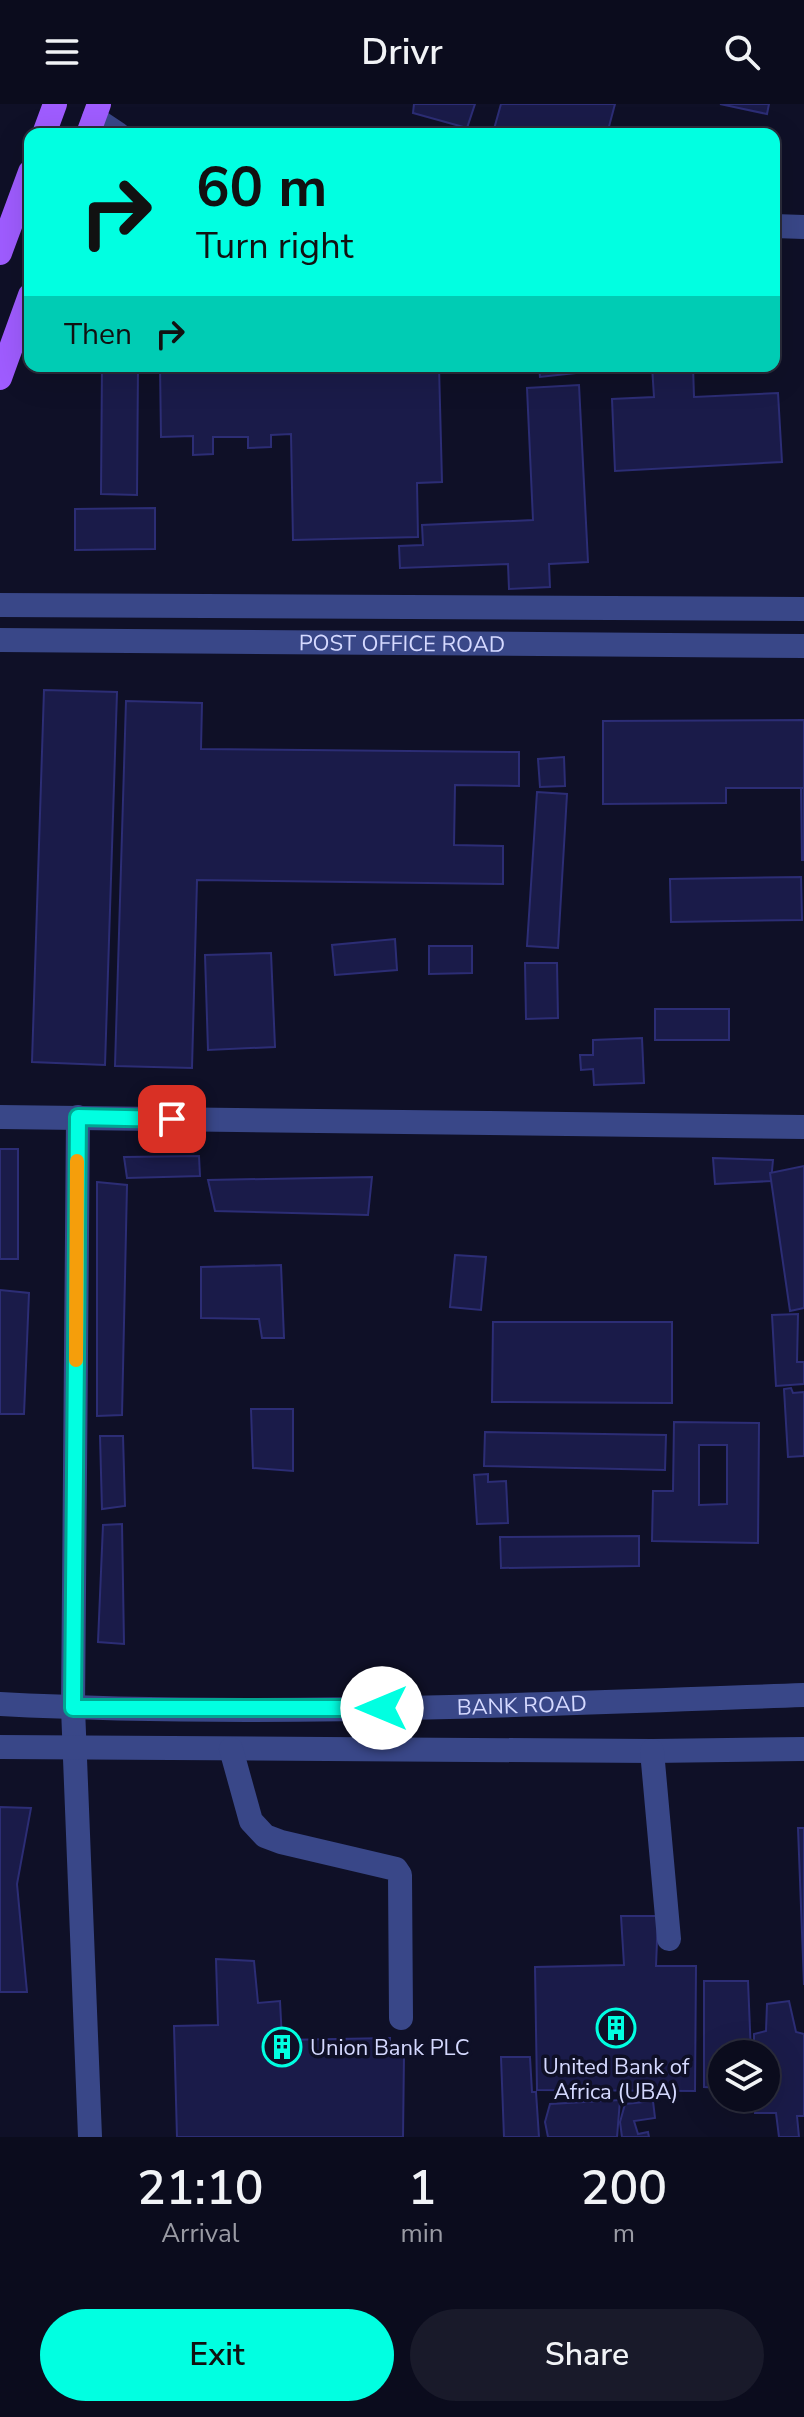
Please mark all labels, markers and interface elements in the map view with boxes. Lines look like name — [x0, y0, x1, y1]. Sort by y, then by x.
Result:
text: Drivr — [361, 28, 443, 77]
icon: menu — [40, 30, 84, 74]
icon: search — [720, 30, 764, 74]
text: 60 m — [196, 149, 327, 226]
icon: right — [64, 160, 168, 264]
text: Turn right — [196, 222, 353, 271]
icon: right — [148, 312, 192, 356]
text: Then — [64, 314, 132, 355]
street label: POST OFFICE ROAD — [299, 628, 505, 660]
pin — [138, 1085, 206, 1153]
icon: arrive — [150, 1097, 194, 1141]
position arrow — [340, 1666, 424, 1750]
street label: BANK ROAD — [456, 1689, 587, 1723]
building icon: United Bank of Africa (UBA) — [595, 2007, 637, 2049]
building icon: Union Bank PLC — [261, 2026, 303, 2068]
place label: Union Bank PLC — [310, 2033, 470, 2063]
map controls — [708, 2040, 780, 2112]
button: layers — [708, 2040, 780, 2112]
place label: United Bank of Africa (UBA) — [543, 2052, 690, 2107]
text: 21:10 — [137, 2155, 264, 2221]
text: 1 — [408, 2155, 436, 2221]
text: 200 — [581, 2155, 667, 2221]
text: Arrival — [161, 2216, 239, 2251]
text: min — [401, 2216, 444, 2251]
text: m — [613, 2216, 635, 2251]
button: Exit — [40, 2309, 394, 2401]
button: Share — [410, 2309, 764, 2401]

